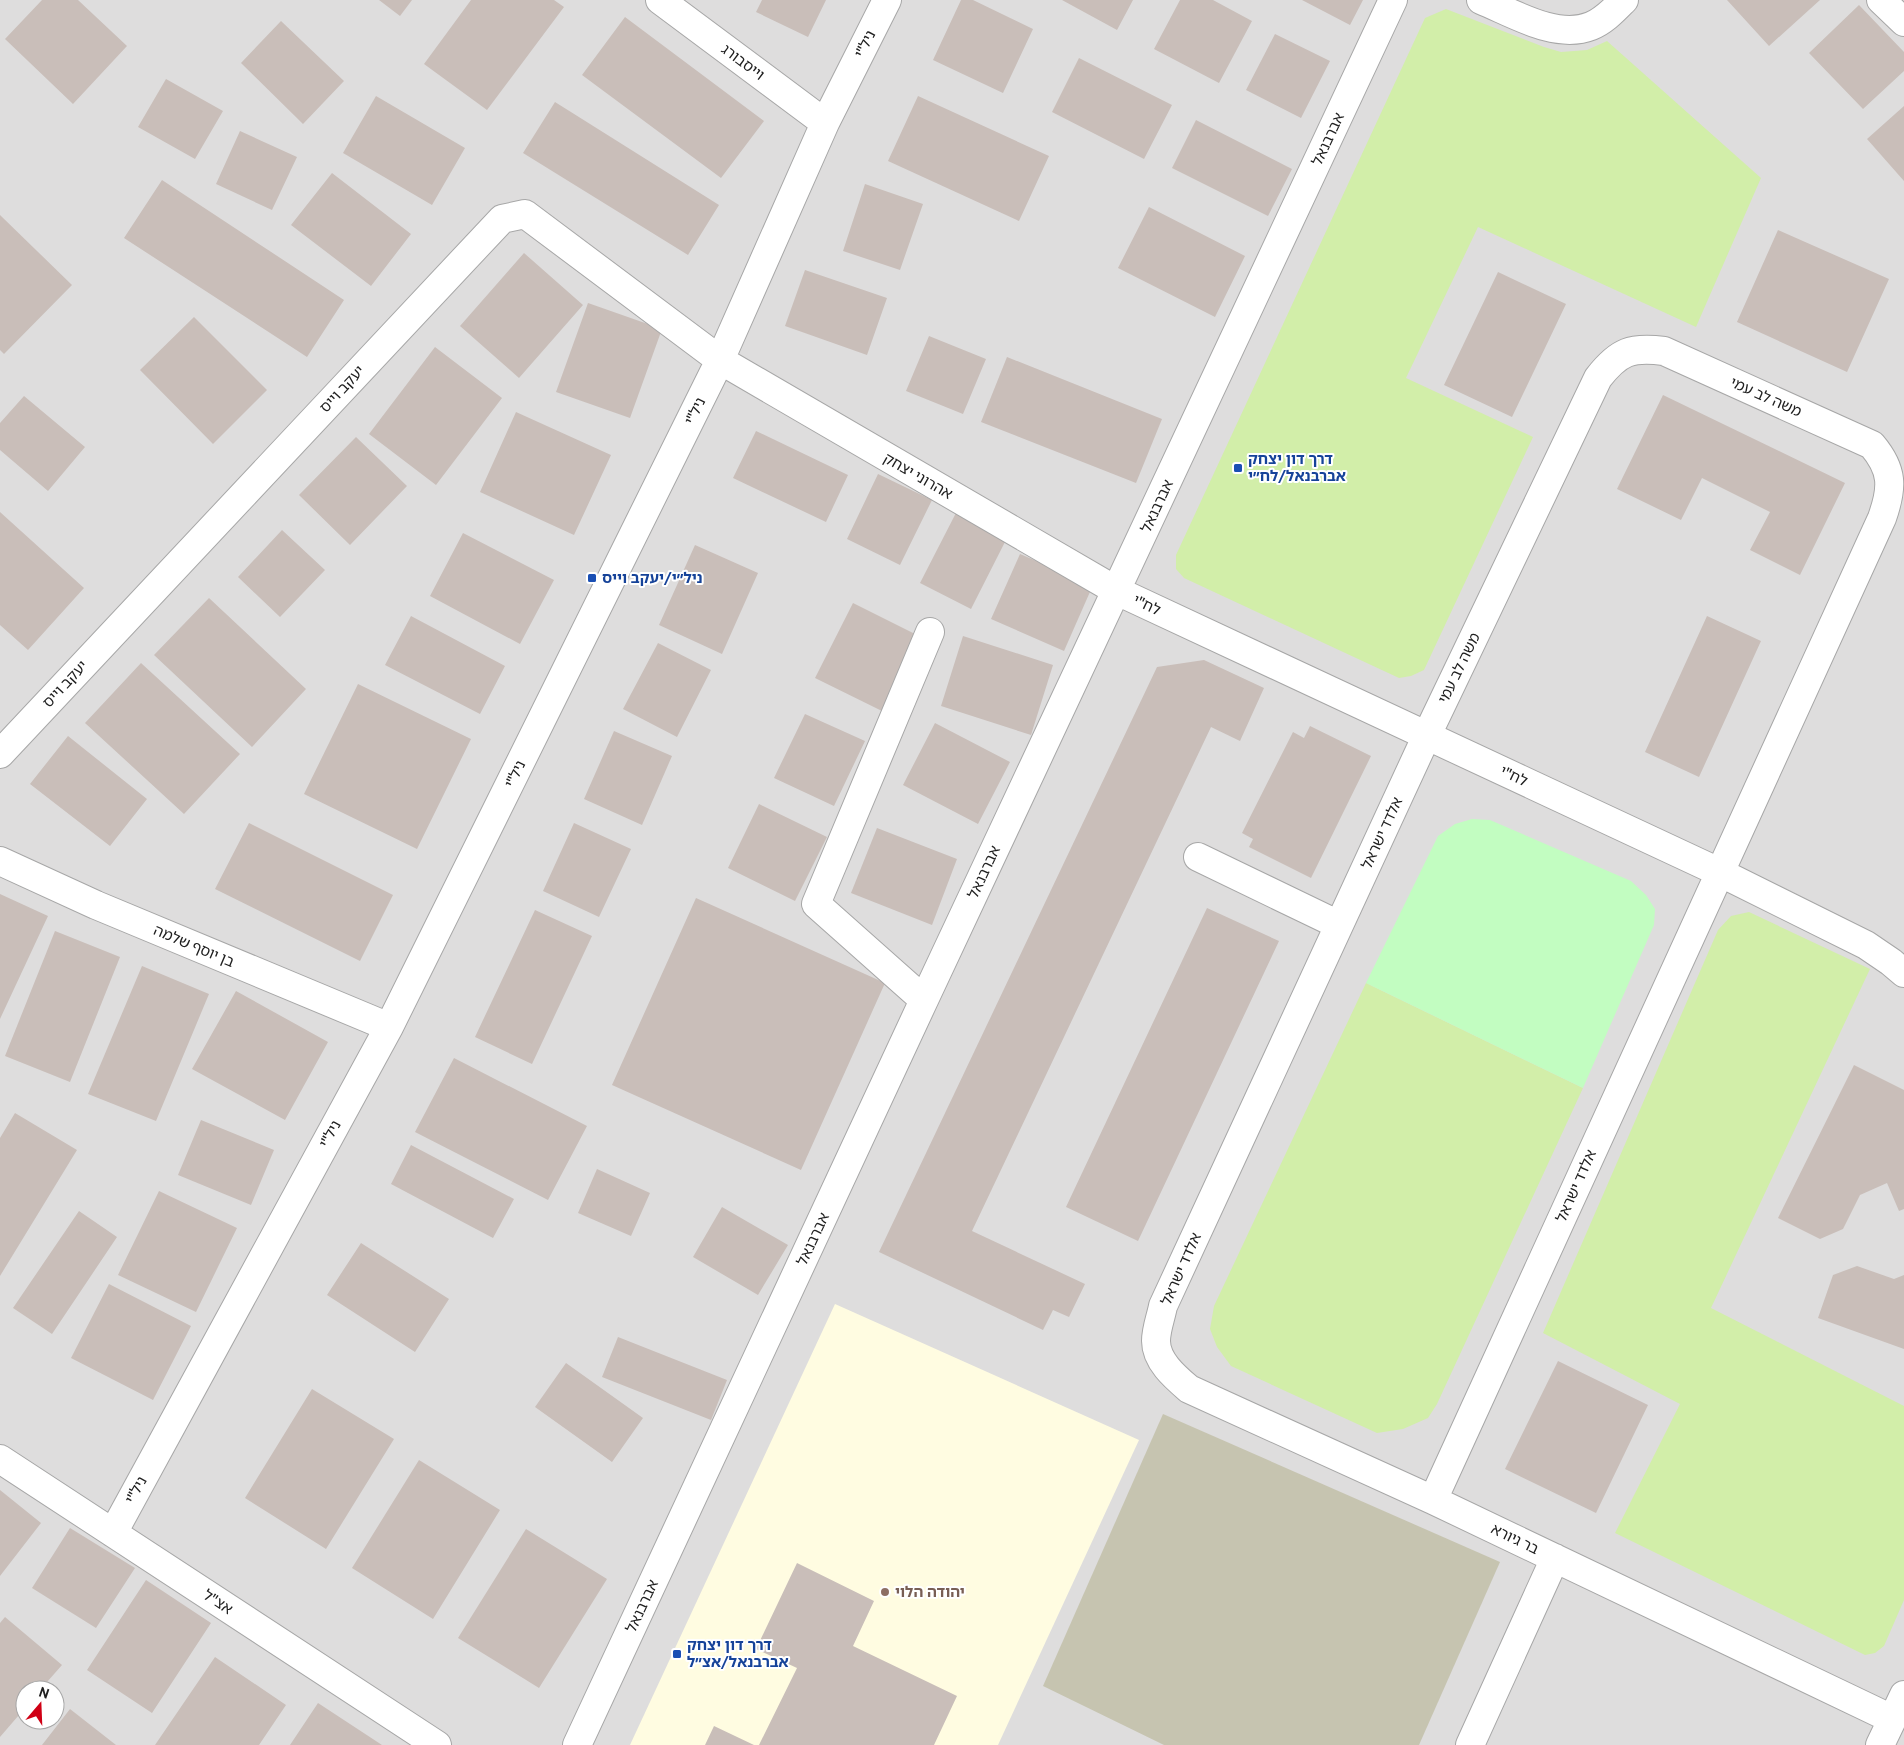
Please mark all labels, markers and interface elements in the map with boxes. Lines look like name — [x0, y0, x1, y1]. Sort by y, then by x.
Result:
street label: ניל"י — [851, 28, 881, 62]
street label: וייסבורג — [717, 41, 767, 86]
street label: אברבנאל — [1309, 110, 1350, 169]
street label: יעקב וייס — [316, 362, 370, 418]
street label: משה לב עמי — [1727, 374, 1804, 423]
street label: ניל"י — [682, 395, 711, 429]
street label: אהרוני יצחק — [879, 450, 955, 505]
place label: דרך דון יצחק אברבנאל/לח״י — [1248, 451, 1346, 487]
marker: דרך דון יצחק אברבנאל/לח״י — [1232, 462, 1244, 474]
street label: אברבנאל — [1138, 477, 1179, 536]
place label: ניל״י/יעקב וייס — [602, 570, 703, 589]
marker: ניל״י/יעקב וייס — [586, 572, 598, 584]
street label: לח"י — [1130, 592, 1163, 621]
street label: משה לב עמי — [1435, 630, 1486, 707]
street label: יעקב וייס — [39, 657, 93, 713]
street label: ניל"י — [502, 758, 531, 792]
street label: לח"י — [1497, 763, 1530, 792]
street label: אלדד ישראל — [1358, 795, 1408, 873]
street label: אברבנאל — [965, 843, 1006, 902]
street label: בן יוסף שלמה — [150, 922, 237, 973]
street label: ניל"י — [316, 1118, 346, 1152]
street label: אלדד ישראל — [1553, 1147, 1602, 1226]
street label: אברבנאל — [794, 1210, 835, 1269]
street label: אלדד ישראל — [1158, 1230, 1207, 1309]
street label: ניל"י — [122, 1474, 152, 1508]
street label: בר גיורא — [1487, 1521, 1542, 1560]
street label: אברבנאל — [623, 1577, 664, 1636]
place label: יהודה הלוי — [895, 1584, 965, 1603]
marker: יהודה הלוי — [879, 1586, 891, 1598]
street label: אצ"ל — [199, 1587, 236, 1620]
place label: דרך דון יצחק אברבנאל/אצ״ל — [687, 1637, 789, 1673]
marker: דרך דון יצחק אברבנאל/אצ״ל — [671, 1648, 683, 1660]
north arrow — [15, 1680, 65, 1730]
text: N — [36, 1684, 51, 1704]

